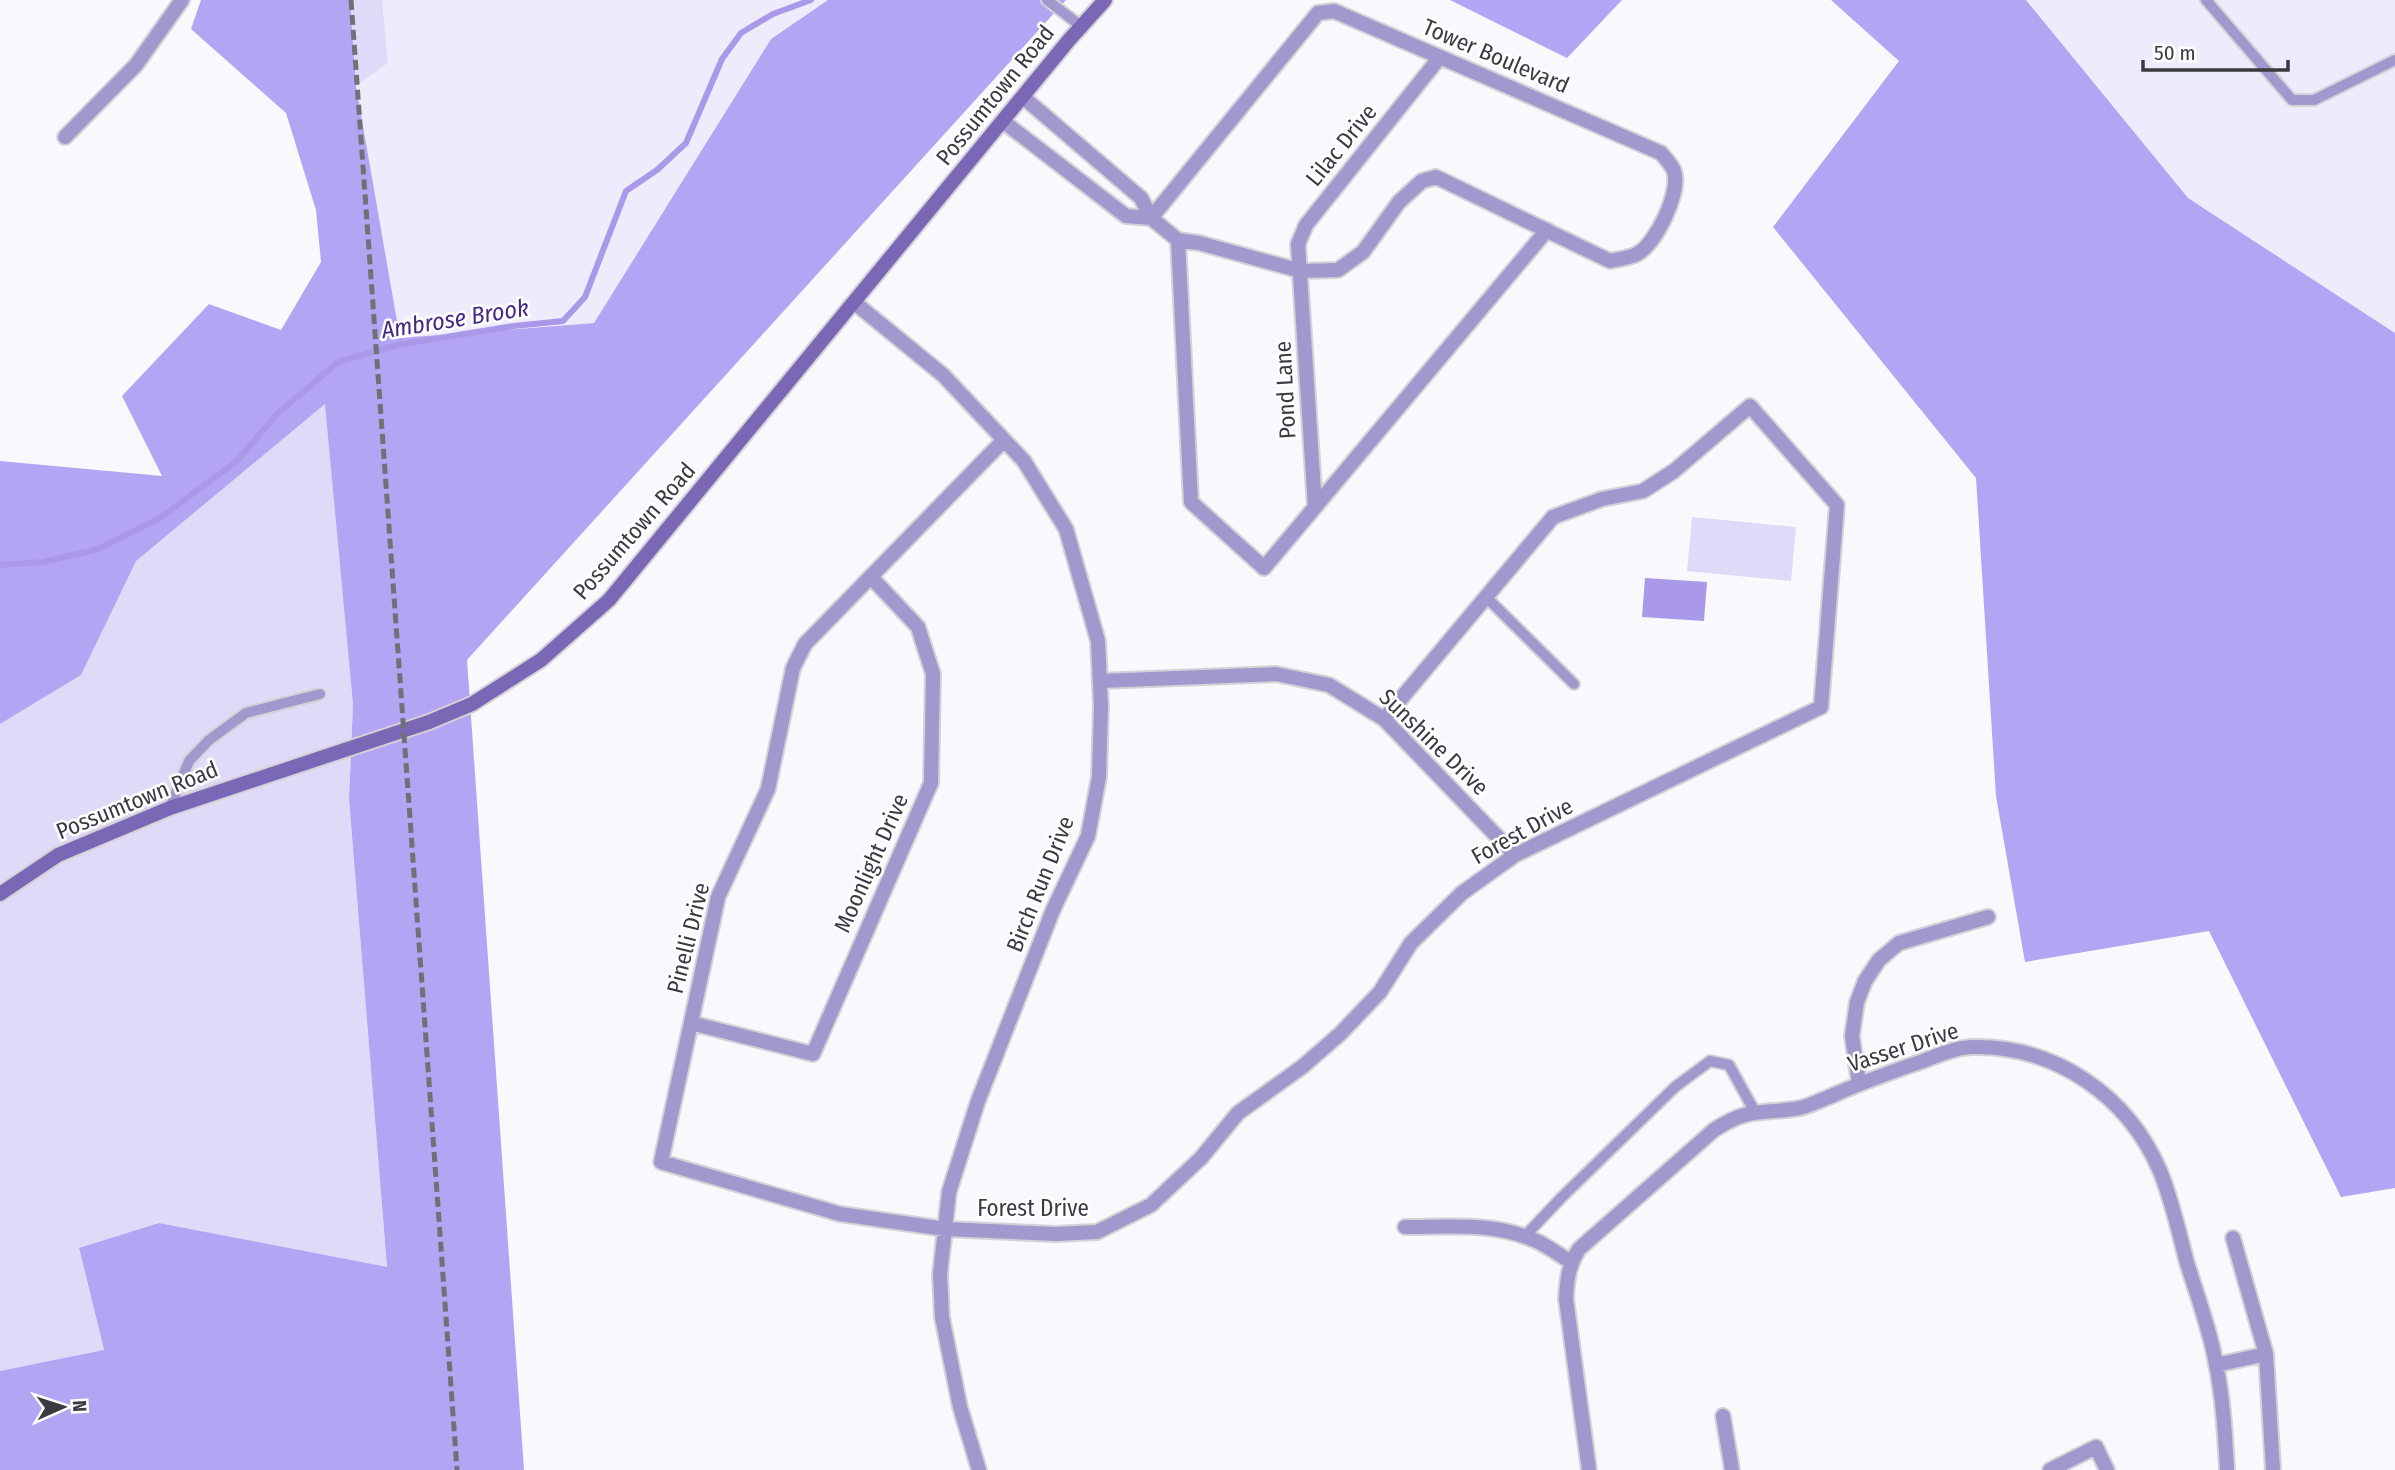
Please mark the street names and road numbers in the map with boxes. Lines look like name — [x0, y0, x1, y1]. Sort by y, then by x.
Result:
street label: Tower Boulevard — [1419, 13, 1573, 99]
street label: Possumtown Road — [930, 19, 1060, 171]
street label: Lilac Drive — [1300, 98, 1382, 192]
street label: Pond Lane — [1268, 340, 1302, 440]
street label: Possumtown Road — [567, 457, 701, 605]
street label: Sunshine Drive — [1374, 683, 1494, 801]
street label: Possumtown Road — [52, 755, 222, 845]
street label: Moonlight Drive — [828, 789, 914, 937]
street label: Forest Drive — [1466, 792, 1578, 870]
street label: Birch Run Drive — [1000, 812, 1080, 956]
street label: Pinelli Drive — [661, 880, 715, 996]
street label: Vasser Drive — [1844, 1016, 1962, 1078]
street label: Forest Drive — [977, 1194, 1089, 1222]

